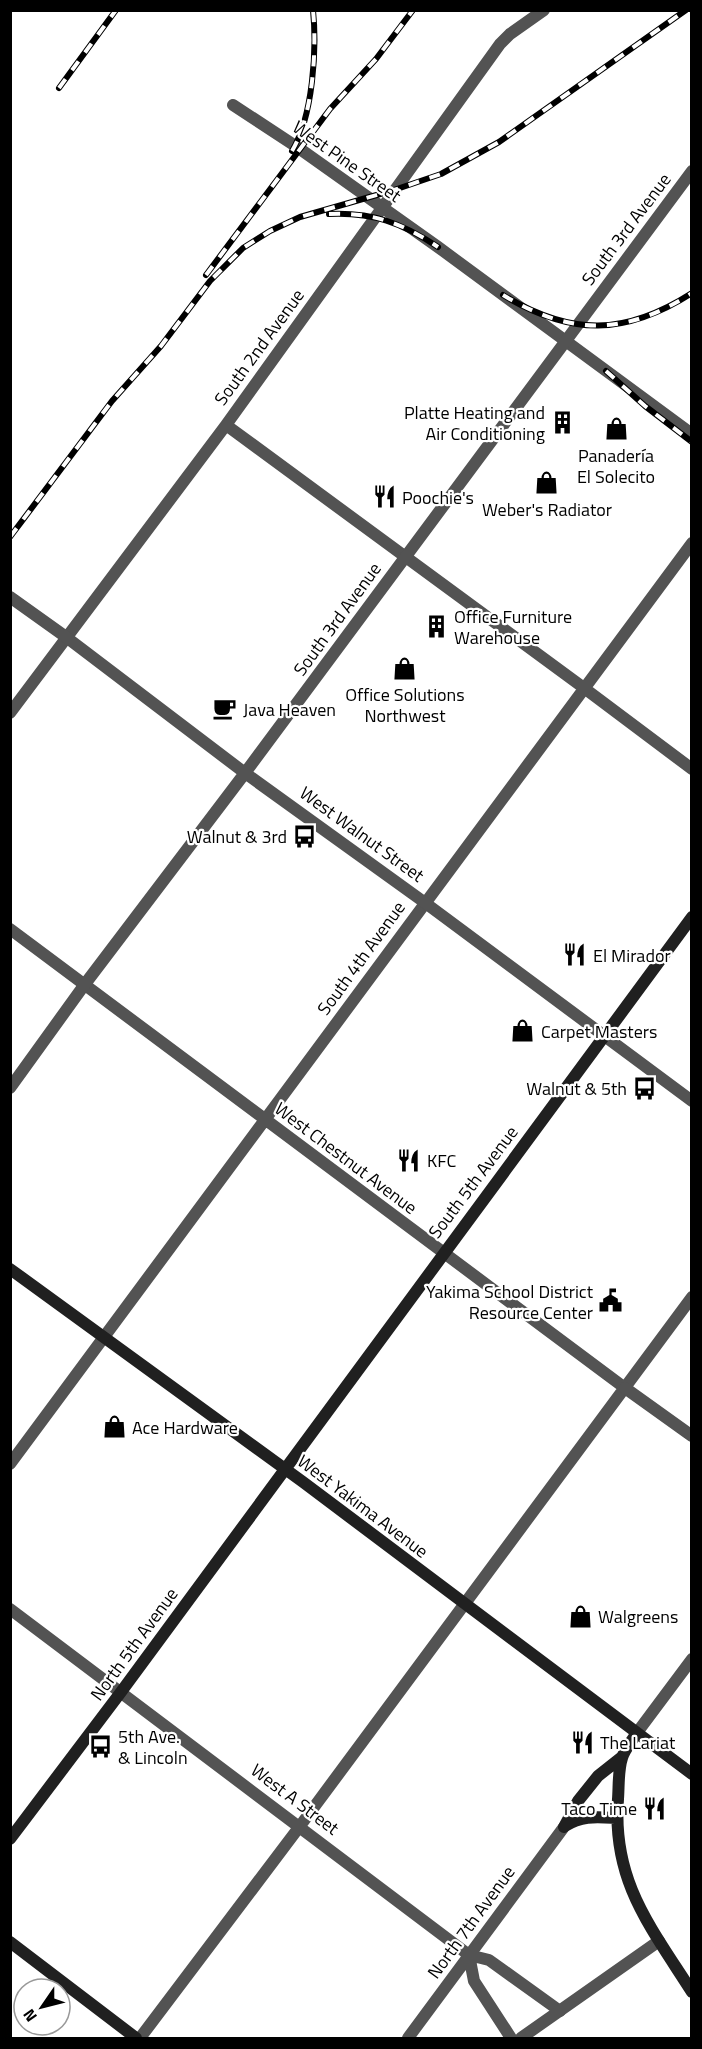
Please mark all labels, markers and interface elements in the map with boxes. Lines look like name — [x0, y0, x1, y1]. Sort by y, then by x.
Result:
street label: West Pine Street — [287, 114, 407, 209]
street label: South 3rd Avenue — [575, 167, 677, 291]
street label: South 2nd Avenue — [207, 283, 311, 411]
place label: Platte Heating and Air Conditioning — [404, 399, 545, 447]
building icon: Platte Heating and Air Conditioning — [550, 409, 576, 435]
shop icon: Panadería El Solecito — [603, 416, 629, 442]
place label: Panadería El Solecito — [577, 442, 655, 490]
shop icon: Weber's Radiator — [534, 470, 560, 496]
restaurant icon: Poochie's — [371, 484, 397, 510]
place label: Poochie's — [402, 484, 474, 511]
place label: Weber's Radiator — [482, 496, 612, 523]
street label: South 3rd Avenue — [287, 557, 387, 681]
place label: Office Furniture Warehouse — [454, 603, 572, 651]
building icon: Office Furniture Warehouse — [423, 613, 449, 639]
shop icon: Office Solutions Northwest — [392, 655, 418, 681]
place label: Office Solutions Northwest — [345, 681, 465, 729]
cafe icon: Java Heaven — [212, 696, 238, 722]
place label: Java Heaven — [243, 696, 336, 723]
street label: West Walnut Street — [294, 780, 430, 889]
place label: Walnut & 3rd — [187, 823, 287, 850]
bus stop icon: Walnut & 3rd — [292, 823, 318, 849]
street label: South 4th Avenue — [310, 895, 412, 1021]
restaurant icon: El Mirador — [562, 942, 588, 968]
place label: El Mirador — [593, 942, 671, 969]
shop icon: Carpet Masters — [510, 1018, 536, 1044]
place label: Carpet Masters — [541, 1018, 657, 1045]
place label: Walnut & 5th — [526, 1075, 627, 1102]
bus stop icon: Walnut & 5th — [632, 1075, 658, 1101]
street label: West Chestnut Avenue — [269, 1095, 423, 1221]
street label: South 5th Avenue — [422, 1120, 524, 1244]
restaurant icon: KFC — [396, 1147, 422, 1173]
place label: KFC — [427, 1147, 457, 1174]
place label: Yakima School District Resource Center — [426, 1278, 594, 1326]
public building icon: Yakima School District Resource Center — [598, 1288, 624, 1314]
shop icon: Ace Hardware — [101, 1414, 127, 1440]
place label: Ace Hardware — [132, 1414, 238, 1441]
street label: West Yakima Avenue — [292, 1448, 434, 1564]
street label: North 5th Avenue — [84, 1582, 184, 1706]
shop icon: Walgreens — [567, 1603, 593, 1629]
place label: Walgreens — [598, 1603, 678, 1630]
place label: 5th Ave. & Lincoln — [118, 1723, 188, 1771]
restaurant icon: The Lariat — [569, 1729, 595, 1755]
place label: The Lariat — [600, 1729, 676, 1756]
bus stop icon: 5th Ave. & Lincoln — [87, 1733, 113, 1759]
street label: West A Street — [245, 1757, 345, 1842]
place label: Taco Time — [561, 1795, 637, 1822]
restaurant icon: Taco Time — [642, 1795, 668, 1821]
street label: North 7th Avenue — [421, 1860, 521, 1984]
north arrow — [12, 1977, 72, 2037]
text: N — [17, 2004, 43, 2027]

